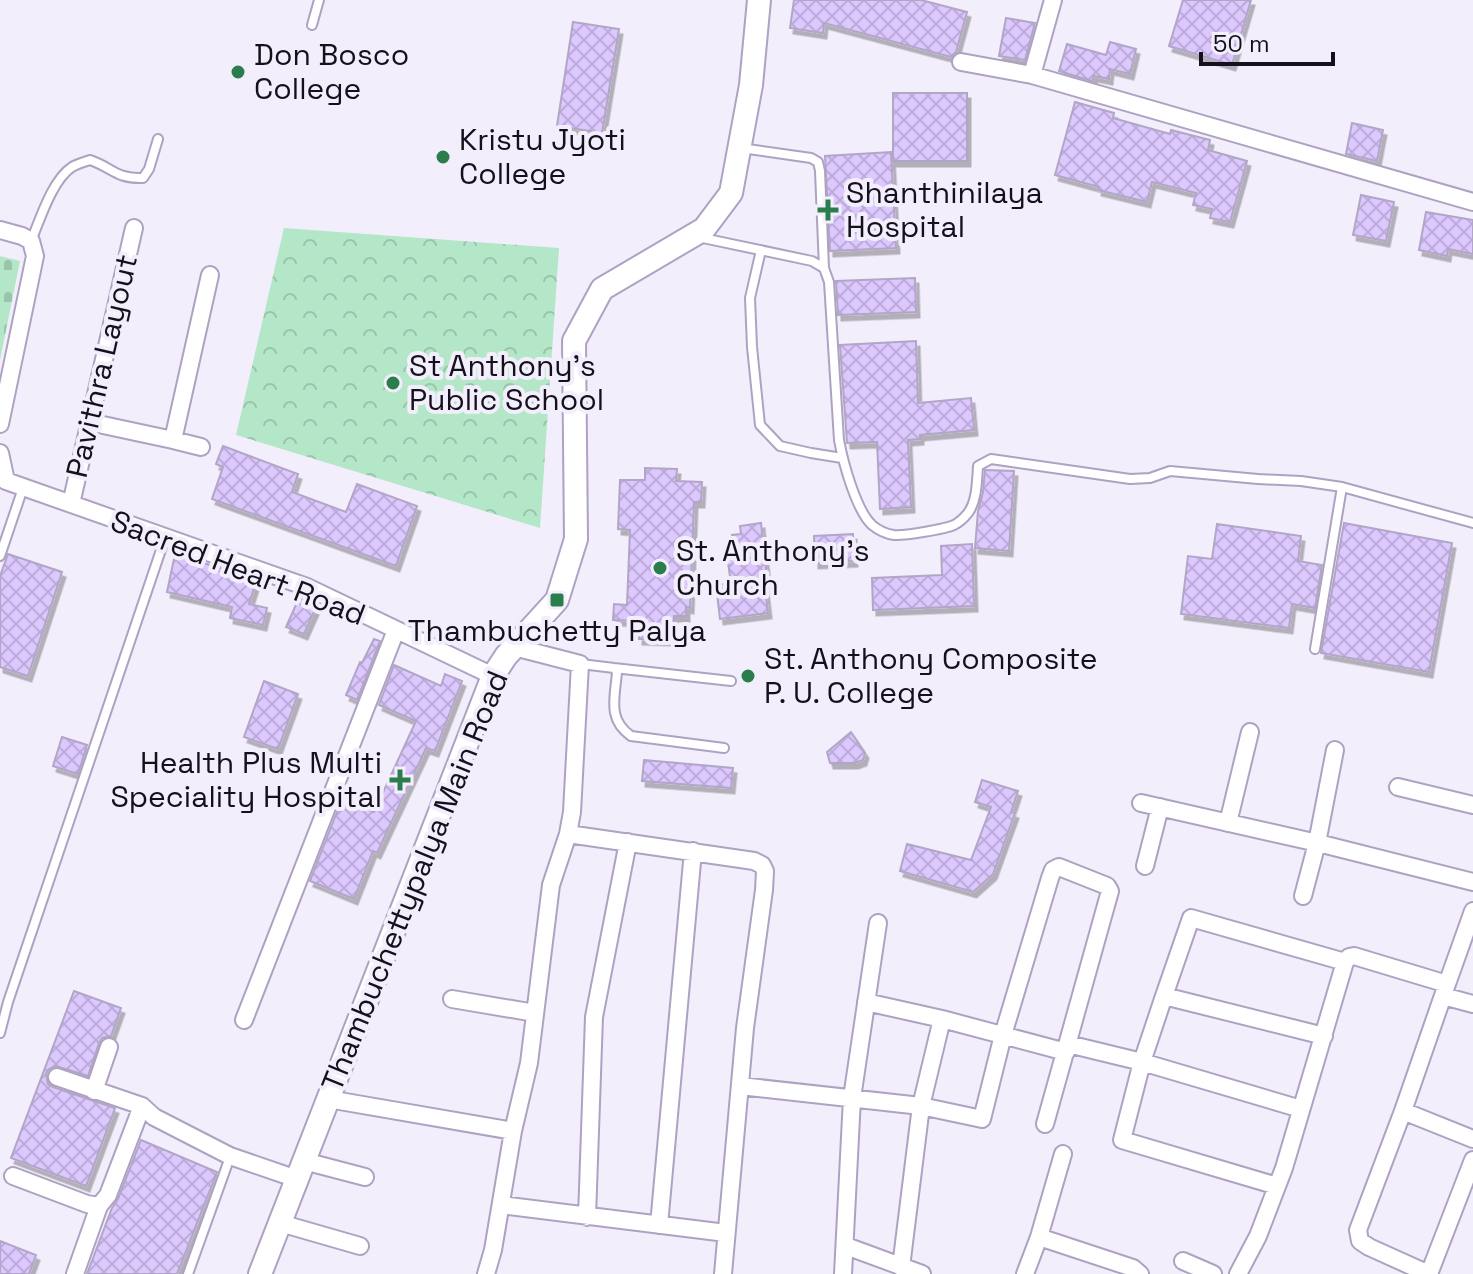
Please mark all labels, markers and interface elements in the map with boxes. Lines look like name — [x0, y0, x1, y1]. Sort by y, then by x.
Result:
scale bar — [1201, 16, 1333, 66]
text: 50 m — [1213, 28, 1270, 59]
place label: Don Bosco College — [254, 35, 409, 108]
marker: Don Bosco College — [229, 63, 247, 81]
place label: Kristu Jyoti College — [459, 120, 626, 193]
marker: Kristu Jyoti College — [434, 148, 452, 166]
place label: Shanthinilaya Hospital — [846, 173, 1043, 246]
marker: Shanthinilaya Hospital — [817, 199, 839, 221]
street label: Pavithra Layout — [57, 250, 146, 481]
place label: St Anthony's Public School — [409, 346, 604, 419]
marker: St Anthony's Public School — [384, 374, 402, 392]
street label: Sacred Heart Road — [105, 501, 371, 634]
place label: St. Anthony's Church — [676, 531, 869, 604]
marker: St. Anthony's Church — [651, 559, 669, 577]
marker: Thambuchetty Palya — [548, 591, 566, 609]
place label: Thambuchetty Palya — [408, 611, 706, 650]
place label: St. Anthony Composite P. U. College — [764, 639, 1098, 712]
street label: Thambuchettypalya Main Road — [312, 665, 517, 1097]
marker: St. Anthony Composite P. U. College — [739, 667, 757, 685]
place label: Health Plus Multi Speciality Hospital — [110, 743, 382, 816]
marker: Health Plus Multi Speciality Hospital — [389, 769, 411, 791]

